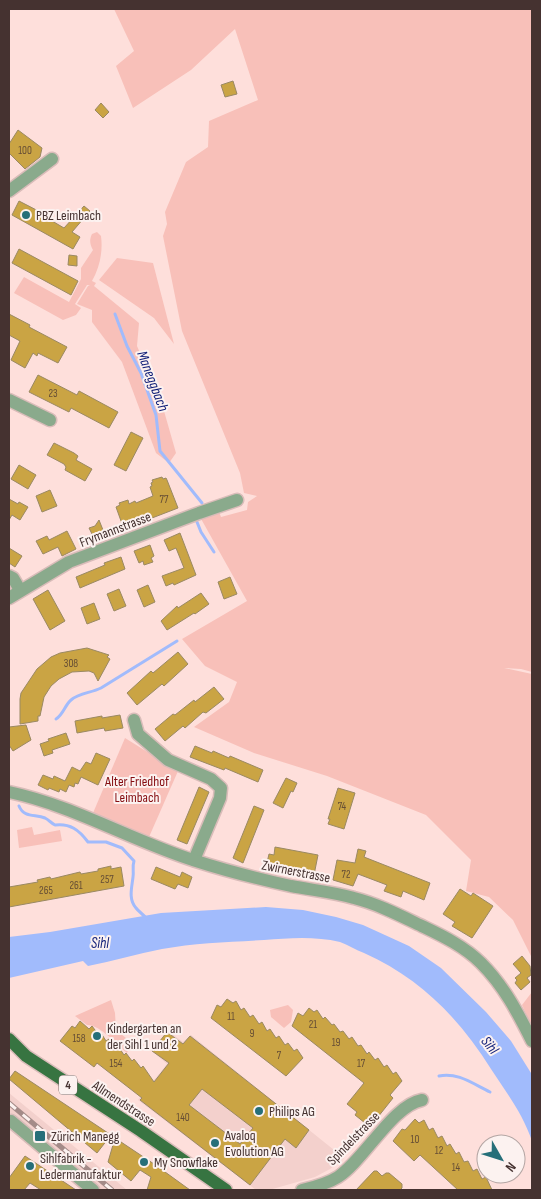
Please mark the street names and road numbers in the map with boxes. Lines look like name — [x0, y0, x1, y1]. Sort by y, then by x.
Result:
street label: Frymannstrasse — [77, 508, 153, 551]
street label: Zwirnerstrasse — [260, 857, 332, 886]
road number: 4 — [59, 1076, 77, 1094]
street label: Allmendstrasse — [88, 1076, 158, 1130]
street label: Spindelstrasse — [323, 1108, 383, 1169]

